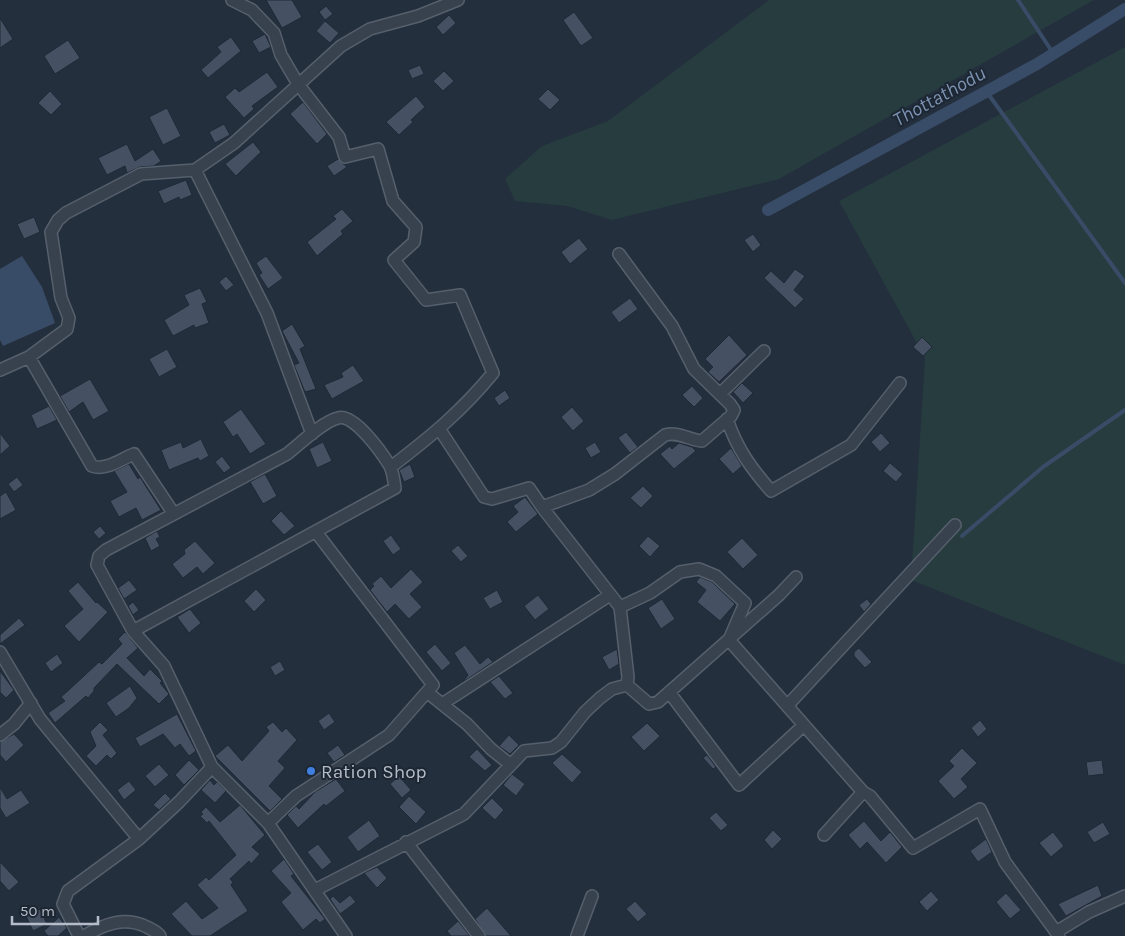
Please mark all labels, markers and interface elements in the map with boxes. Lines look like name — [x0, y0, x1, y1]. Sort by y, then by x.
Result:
water label: Thottathodu — [889, 62, 990, 131]
place label: Ration Shop — [321, 761, 427, 783]
marker: Ration Shop — [305, 765, 317, 777]
scale bar — [12, 894, 99, 926]
text: 50 m — [20, 902, 55, 920]

